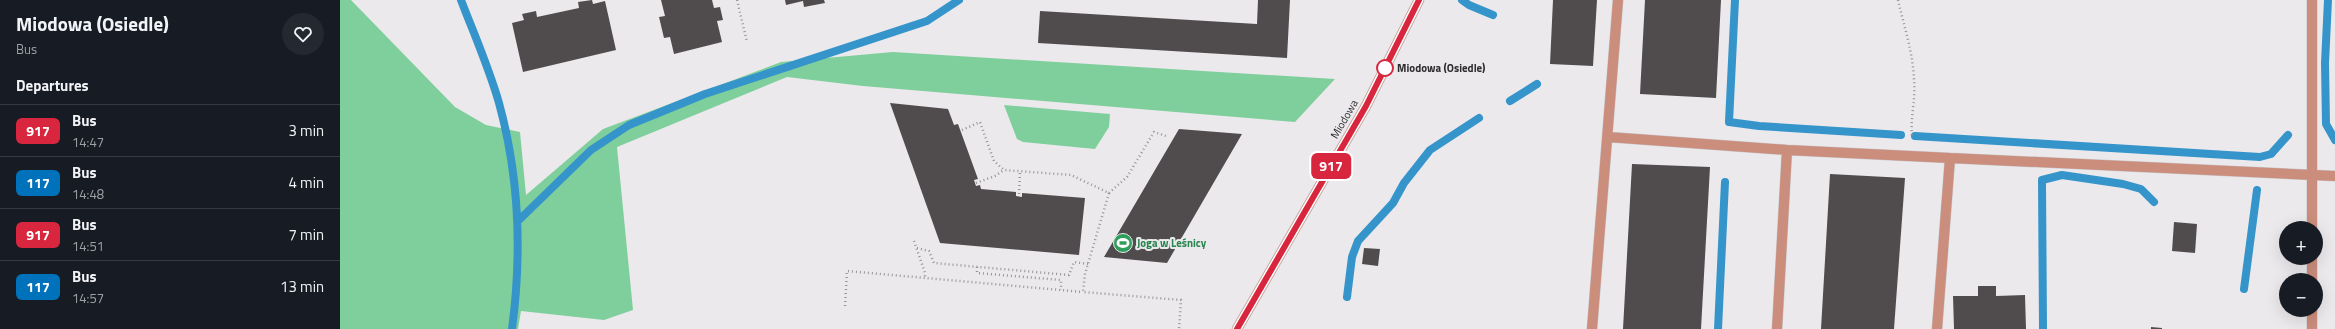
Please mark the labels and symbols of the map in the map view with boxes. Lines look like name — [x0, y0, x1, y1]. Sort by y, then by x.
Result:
marker: Miodowa (Osiedle) — [1376, 59, 1394, 77]
place label: Miodowa (Osiedle) — [1397, 60, 1485, 76]
street label: Miodowa — [1326, 96, 1362, 142]
line badge: 917 — [1308, 153, 1354, 179]
sports icon: Joga w Leśnicy — [1112, 232, 1134, 254]
place label: Joga w Leśnicy — [1137, 235, 1207, 251]

